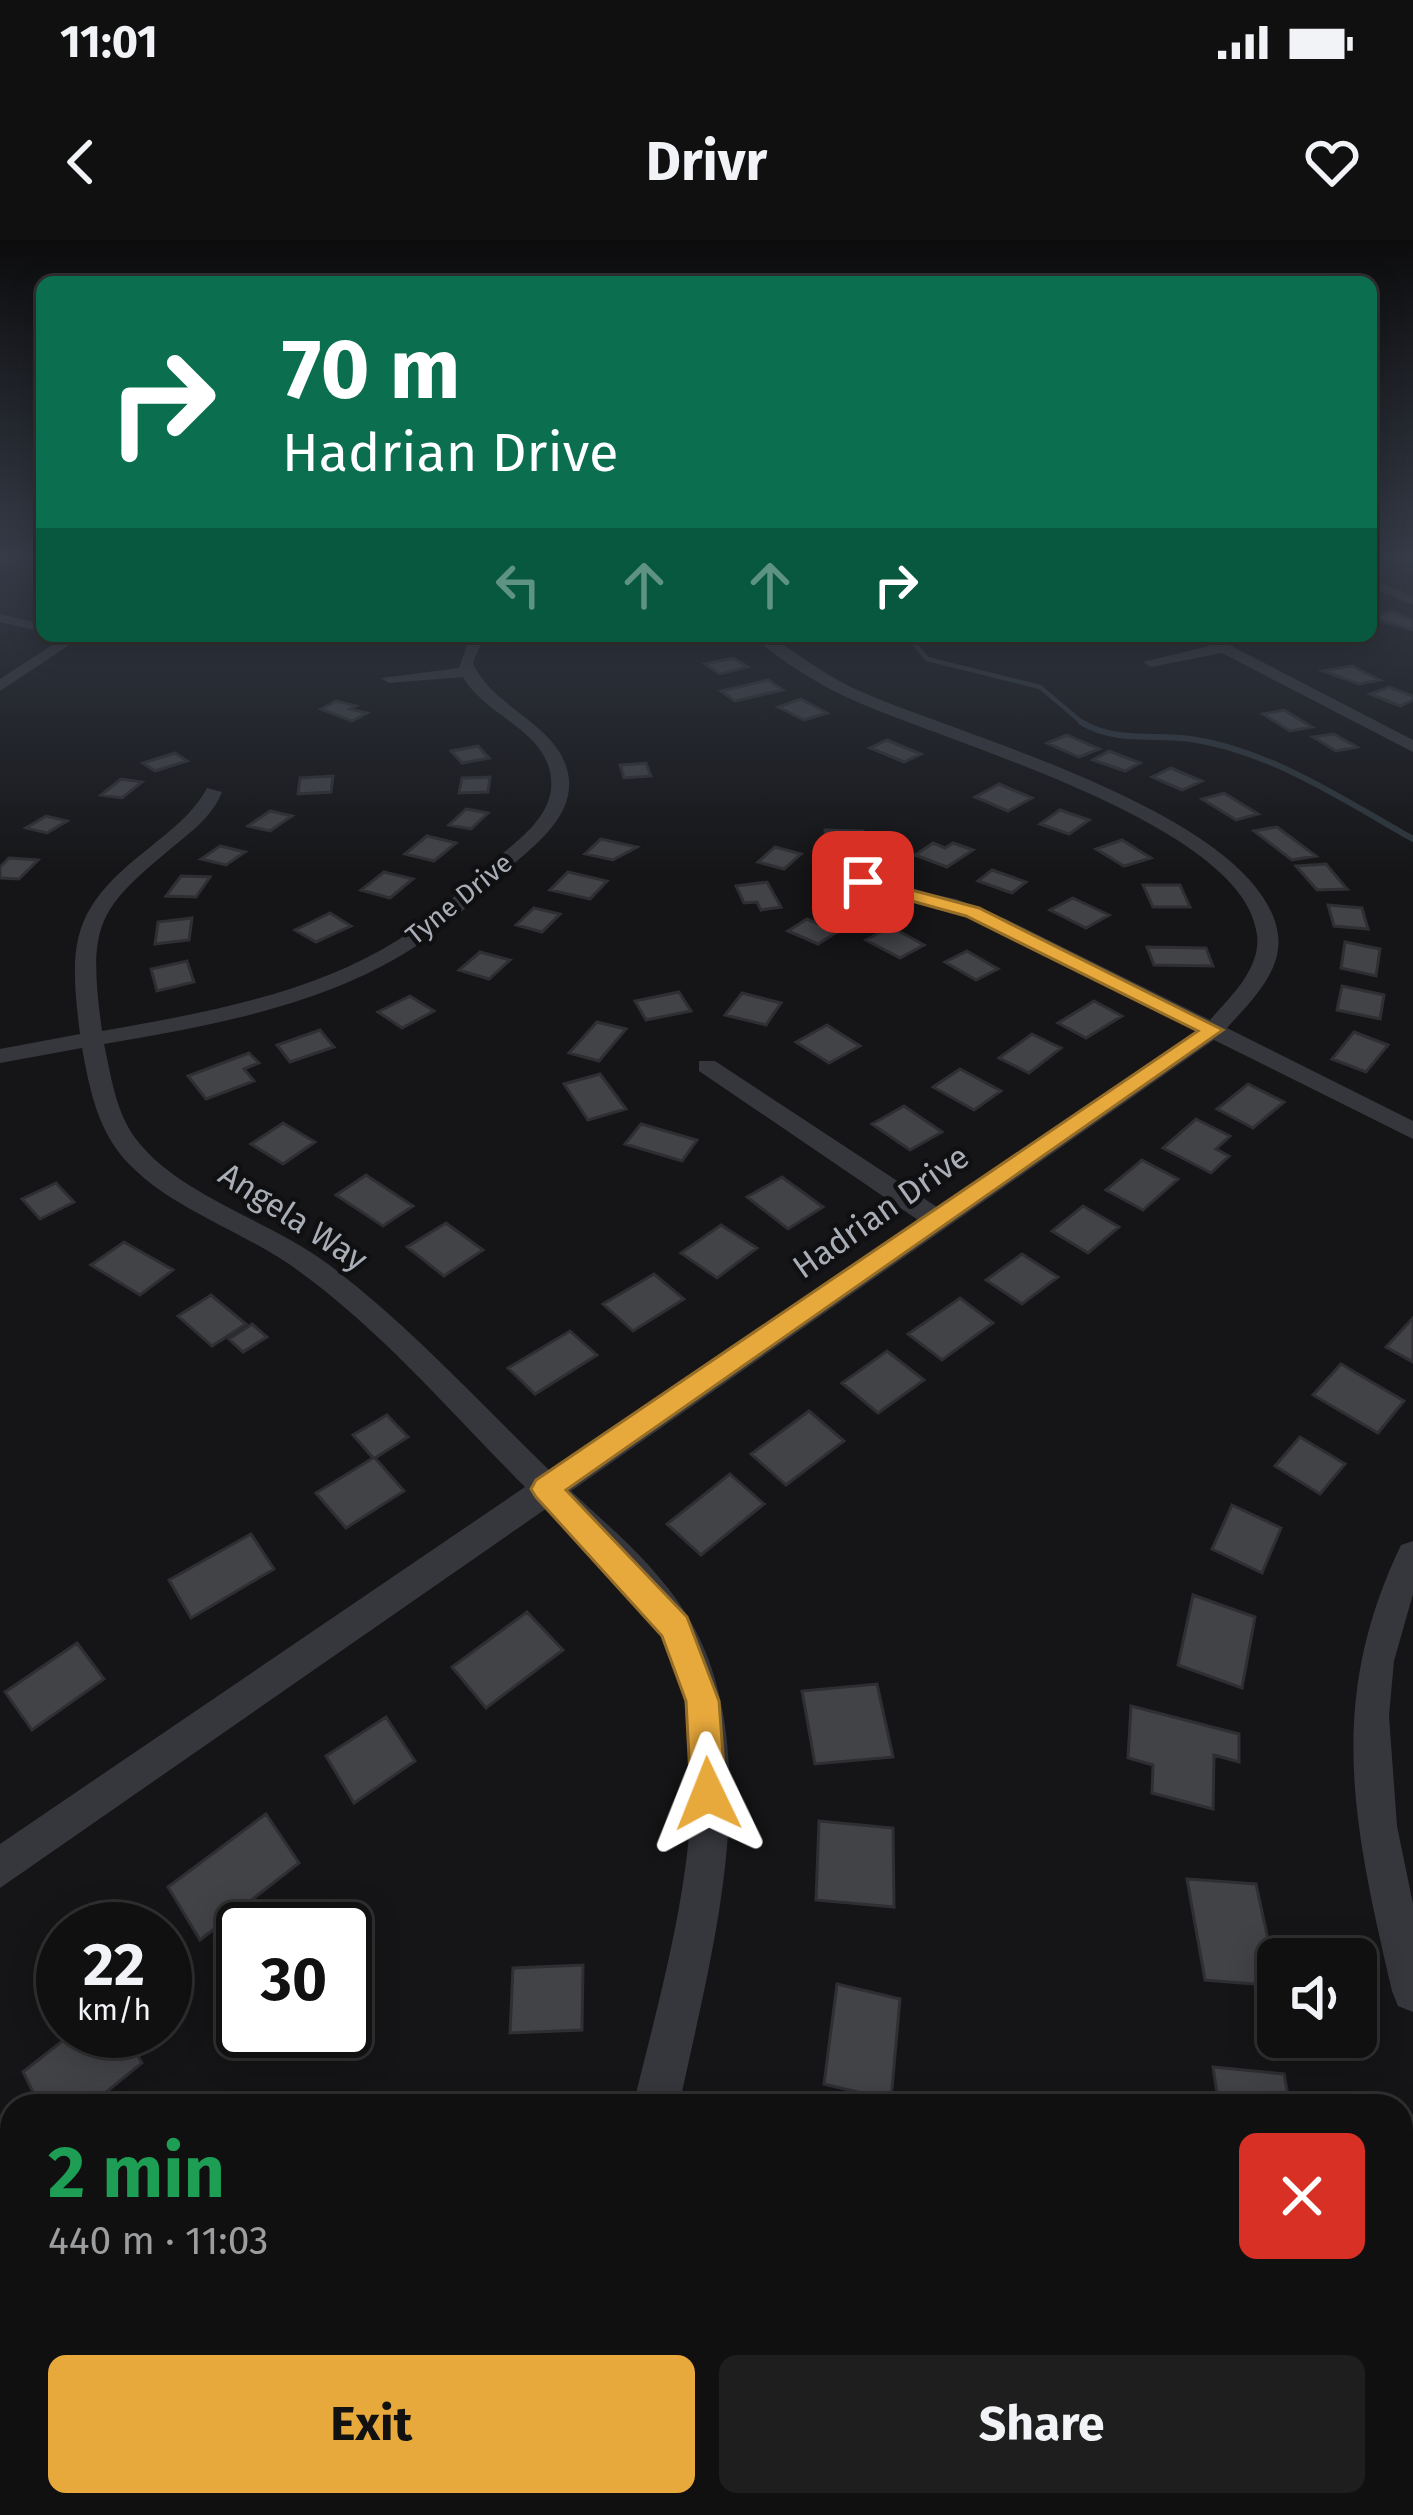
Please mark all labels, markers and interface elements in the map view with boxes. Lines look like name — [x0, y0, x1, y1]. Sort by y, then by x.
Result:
text: 11:01 — [60, 15, 158, 69]
icon: back — [48, 129, 114, 195]
icon: heart — [1299, 129, 1365, 195]
text: Drivr — [646, 130, 767, 194]
text: 70 m — [282, 319, 460, 420]
icon: right — [84, 324, 240, 480]
text: Hadrian Drive — [282, 421, 618, 485]
icon: left — [485, 552, 551, 618]
icon: ahead — [611, 552, 677, 618]
icon: ahead — [737, 552, 803, 618]
icon: right — [863, 552, 929, 618]
pin — [812, 831, 914, 933]
street label: Tyne Drive — [400, 847, 518, 951]
icon: arrive — [830, 849, 896, 915]
street label: Hadrian Drive — [785, 1137, 977, 1287]
street label: Angela Way — [211, 1154, 375, 1280]
position arrow — [645, 1731, 771, 1857]
speed limit sign: 30 — [216, 1902, 372, 2058]
text: 22 — [83, 1929, 145, 2001]
map controls — [1257, 1938, 1377, 2058]
button: sound — [1257, 1938, 1377, 2058]
text: km/h — [77, 1992, 151, 2028]
text: 2 min — [48, 2130, 225, 2216]
button: close — [1239, 2133, 1365, 2259]
text: 440 m · 11:03 — [48, 2218, 268, 2264]
button: Exit — [48, 2355, 695, 2493]
button: Share — [719, 2355, 1365, 2493]

